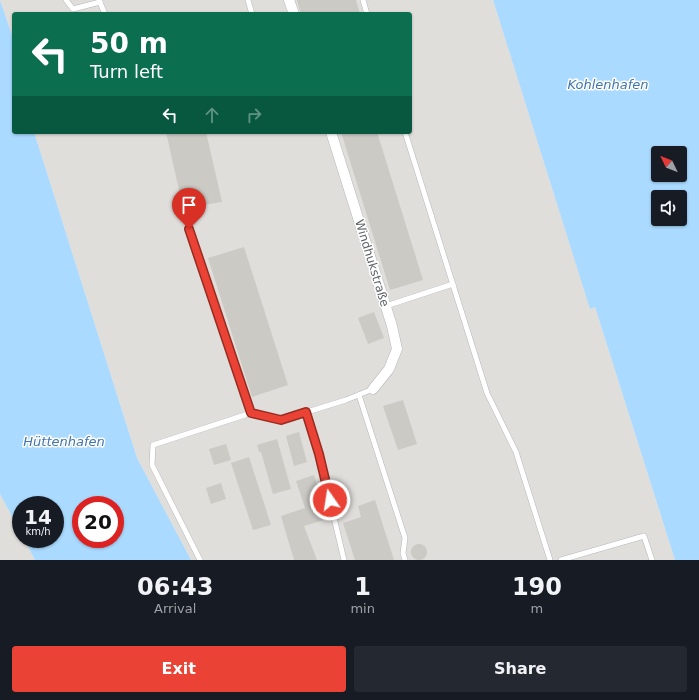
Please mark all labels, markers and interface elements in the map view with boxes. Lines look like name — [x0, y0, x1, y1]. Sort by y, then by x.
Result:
text: 50 m — [90, 27, 168, 60]
icon: left — [24, 28, 76, 80]
text: Turn left — [90, 61, 163, 82]
water label: Kohlenhafen — [567, 77, 649, 92]
icon: left — [159, 104, 181, 126]
icon: ahead — [201, 104, 223, 126]
icon: right — [243, 104, 265, 126]
north arrow — [651, 146, 687, 182]
map controls — [651, 146, 687, 226]
pin — [172, 188, 206, 229]
button: sound — [651, 190, 687, 226]
icon: arrive — [178, 194, 200, 216]
street label: Windhukstraße — [352, 218, 392, 308]
water label: Hüttenhafen — [23, 434, 105, 449]
position arrow — [309, 479, 351, 521]
speed limit sign: 20 — [72, 496, 124, 548]
text: 14 — [24, 505, 52, 529]
text: km/h — [25, 526, 51, 537]
text: 06:43 — [137, 573, 213, 601]
text: 1 — [354, 573, 371, 601]
text: 190 — [512, 573, 562, 601]
text: Arrival — [154, 601, 196, 616]
text: min — [350, 601, 375, 616]
text: m — [531, 601, 543, 616]
button: Exit — [12, 646, 346, 692]
button: Share — [354, 646, 687, 692]

